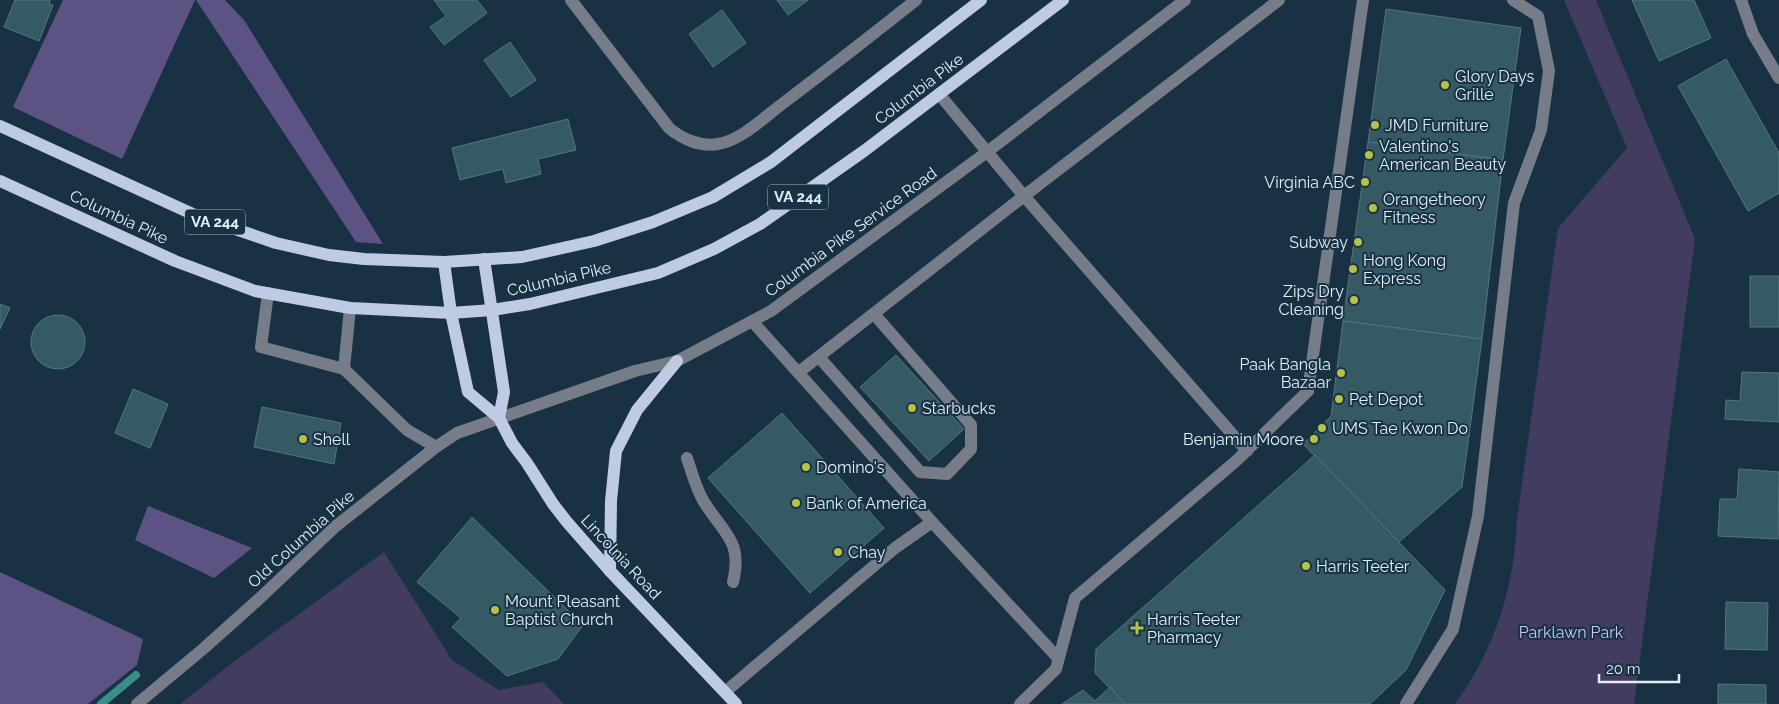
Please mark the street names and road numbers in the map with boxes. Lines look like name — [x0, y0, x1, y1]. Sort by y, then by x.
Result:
street label: Columbia Pike — [871, 49, 967, 129]
street label: Columbia Pike Service Road — [761, 163, 941, 301]
road number: VA 244 — [768, 184, 828, 210]
street label: Columbia Pike — [67, 186, 171, 248]
road number: VA 244 — [185, 210, 245, 234]
street label: Columbia Pike — [505, 258, 613, 300]
street label: Old Columbia Pike — [244, 486, 358, 592]
street label: Lincolnia Road — [577, 511, 665, 603]

